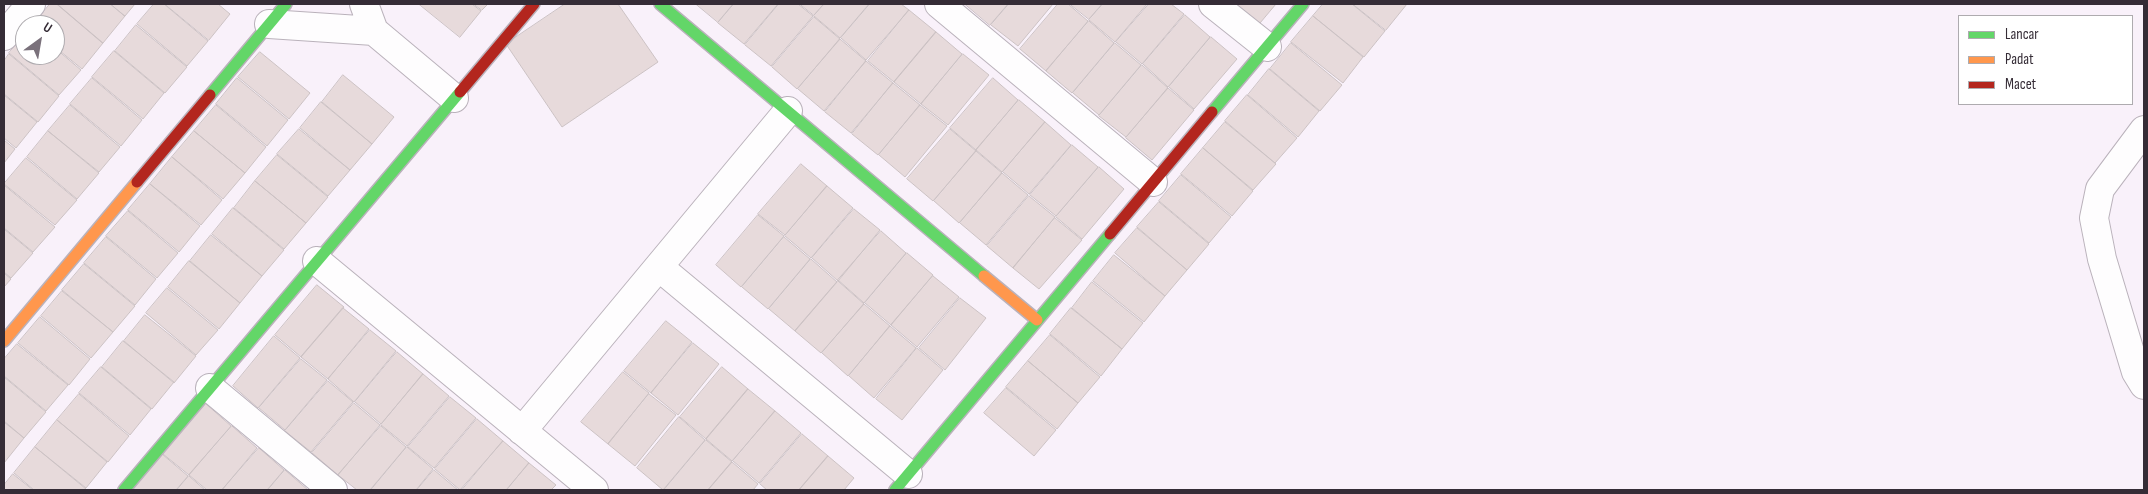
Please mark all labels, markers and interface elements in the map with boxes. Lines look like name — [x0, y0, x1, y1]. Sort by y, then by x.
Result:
north arrow — [15, 15, 65, 65]
legend — [1958, 15, 2133, 105]
text: U — [40, 19, 55, 37]
text: Lancar — [2005, 25, 2039, 44]
text: Padat — [2005, 50, 2034, 69]
text: Macet — [2005, 75, 2036, 94]

